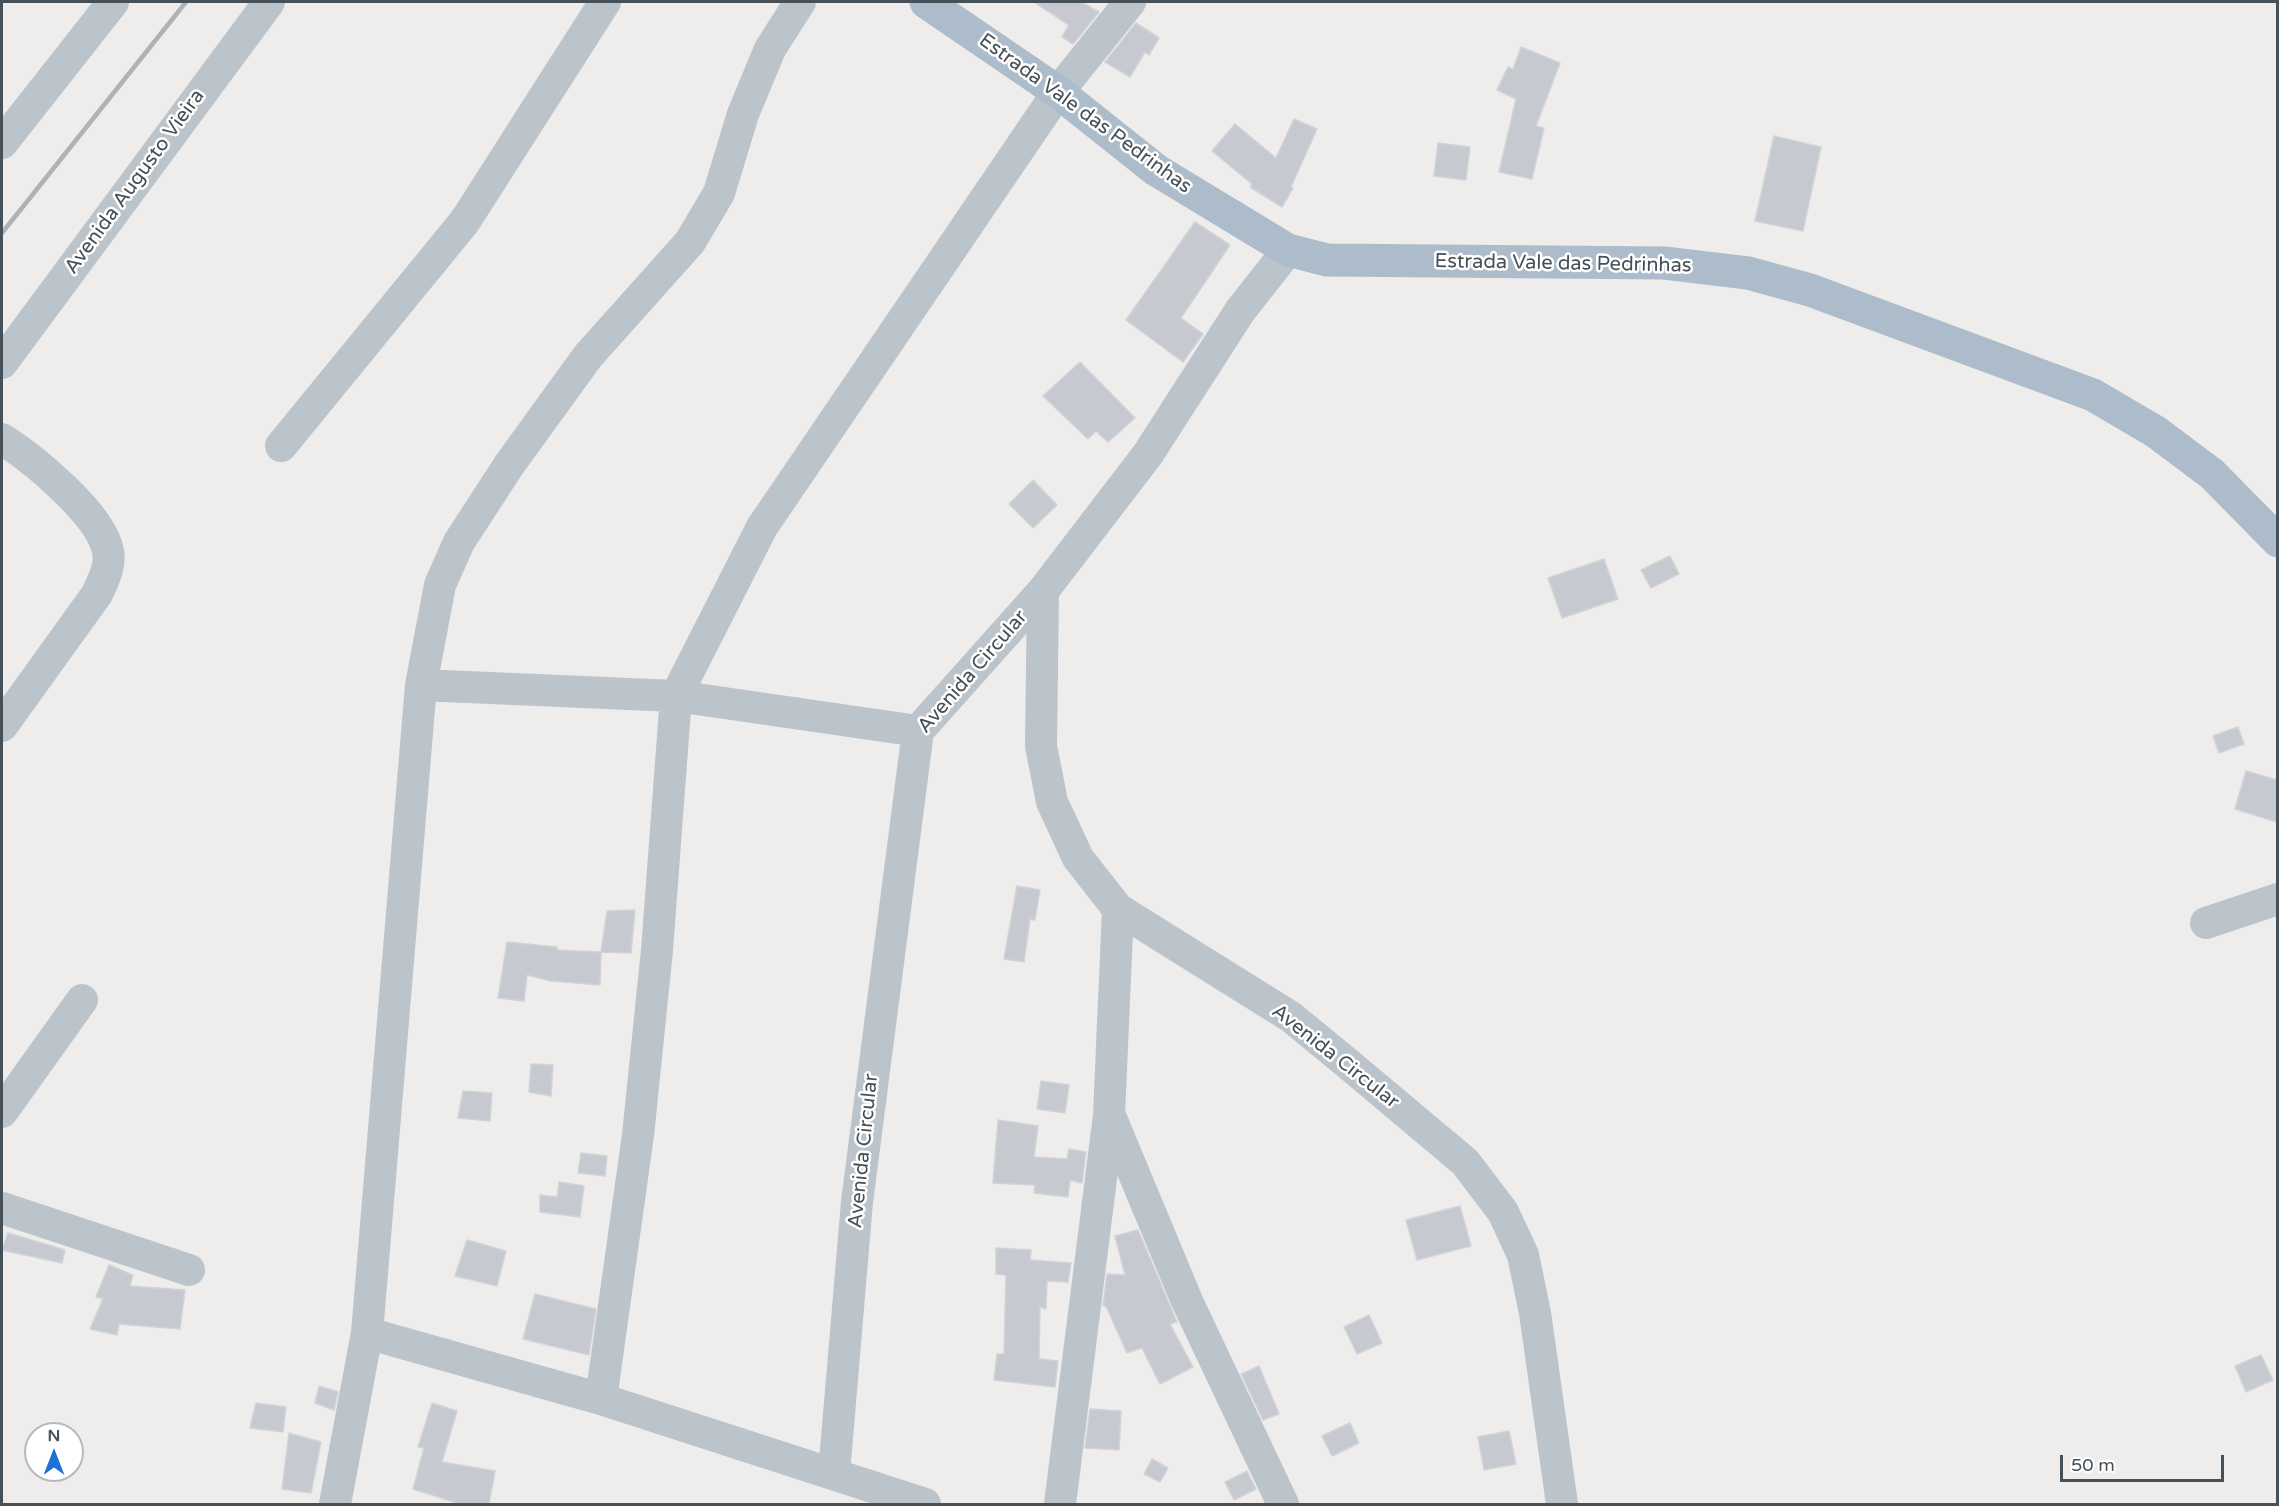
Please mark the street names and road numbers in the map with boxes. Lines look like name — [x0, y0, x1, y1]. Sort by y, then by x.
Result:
street label: Estrada Vale das Pedrinhas — [974, 29, 1196, 199]
street label: Avenida Augusto Vieira — [60, 85, 210, 279]
street label: Estrada Vale das Pedrinhas — [1434, 250, 1692, 278]
street label: Avenida Circular — [913, 606, 1033, 738]
street label: Avenida Circular — [1266, 1000, 1404, 1114]
street label: Avenida Circular — [844, 1073, 884, 1229]

